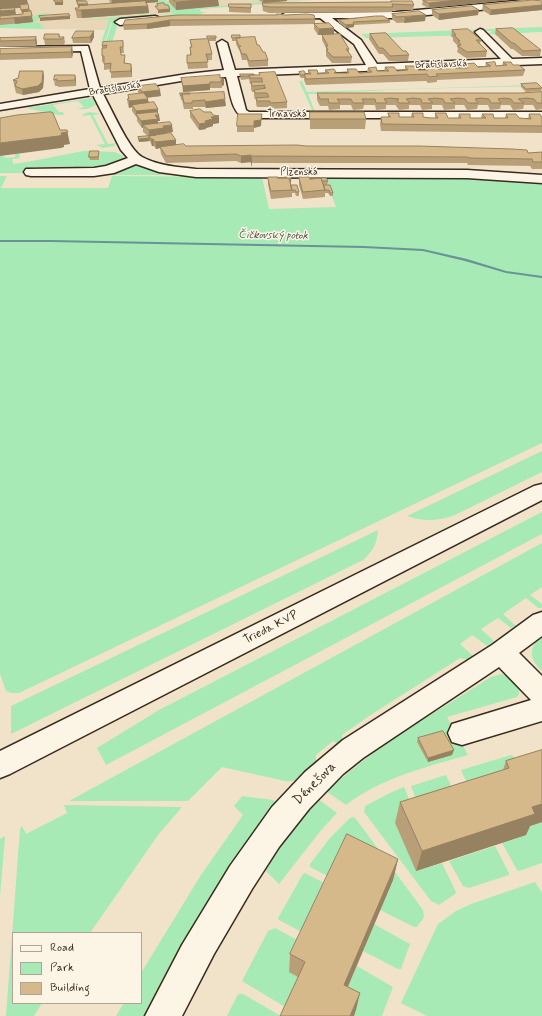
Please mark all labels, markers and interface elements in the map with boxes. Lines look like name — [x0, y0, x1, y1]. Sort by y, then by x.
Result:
street label: Bratislavská — [415, 58, 467, 72]
street label: Bratislavská — [88, 79, 142, 99]
street label: Trnavská — [267, 109, 307, 121]
street label: Plzenská — [280, 167, 318, 179]
water label: Čičkovský potok — [238, 229, 308, 243]
street label: Trieda KVP — [241, 608, 301, 648]
street label: Dénešova — [290, 759, 340, 809]
legend — [12, 932, 142, 1004]
text: Road — [50, 940, 74, 956]
text: Park — [50, 960, 74, 976]
text: Building — [50, 980, 90, 996]

